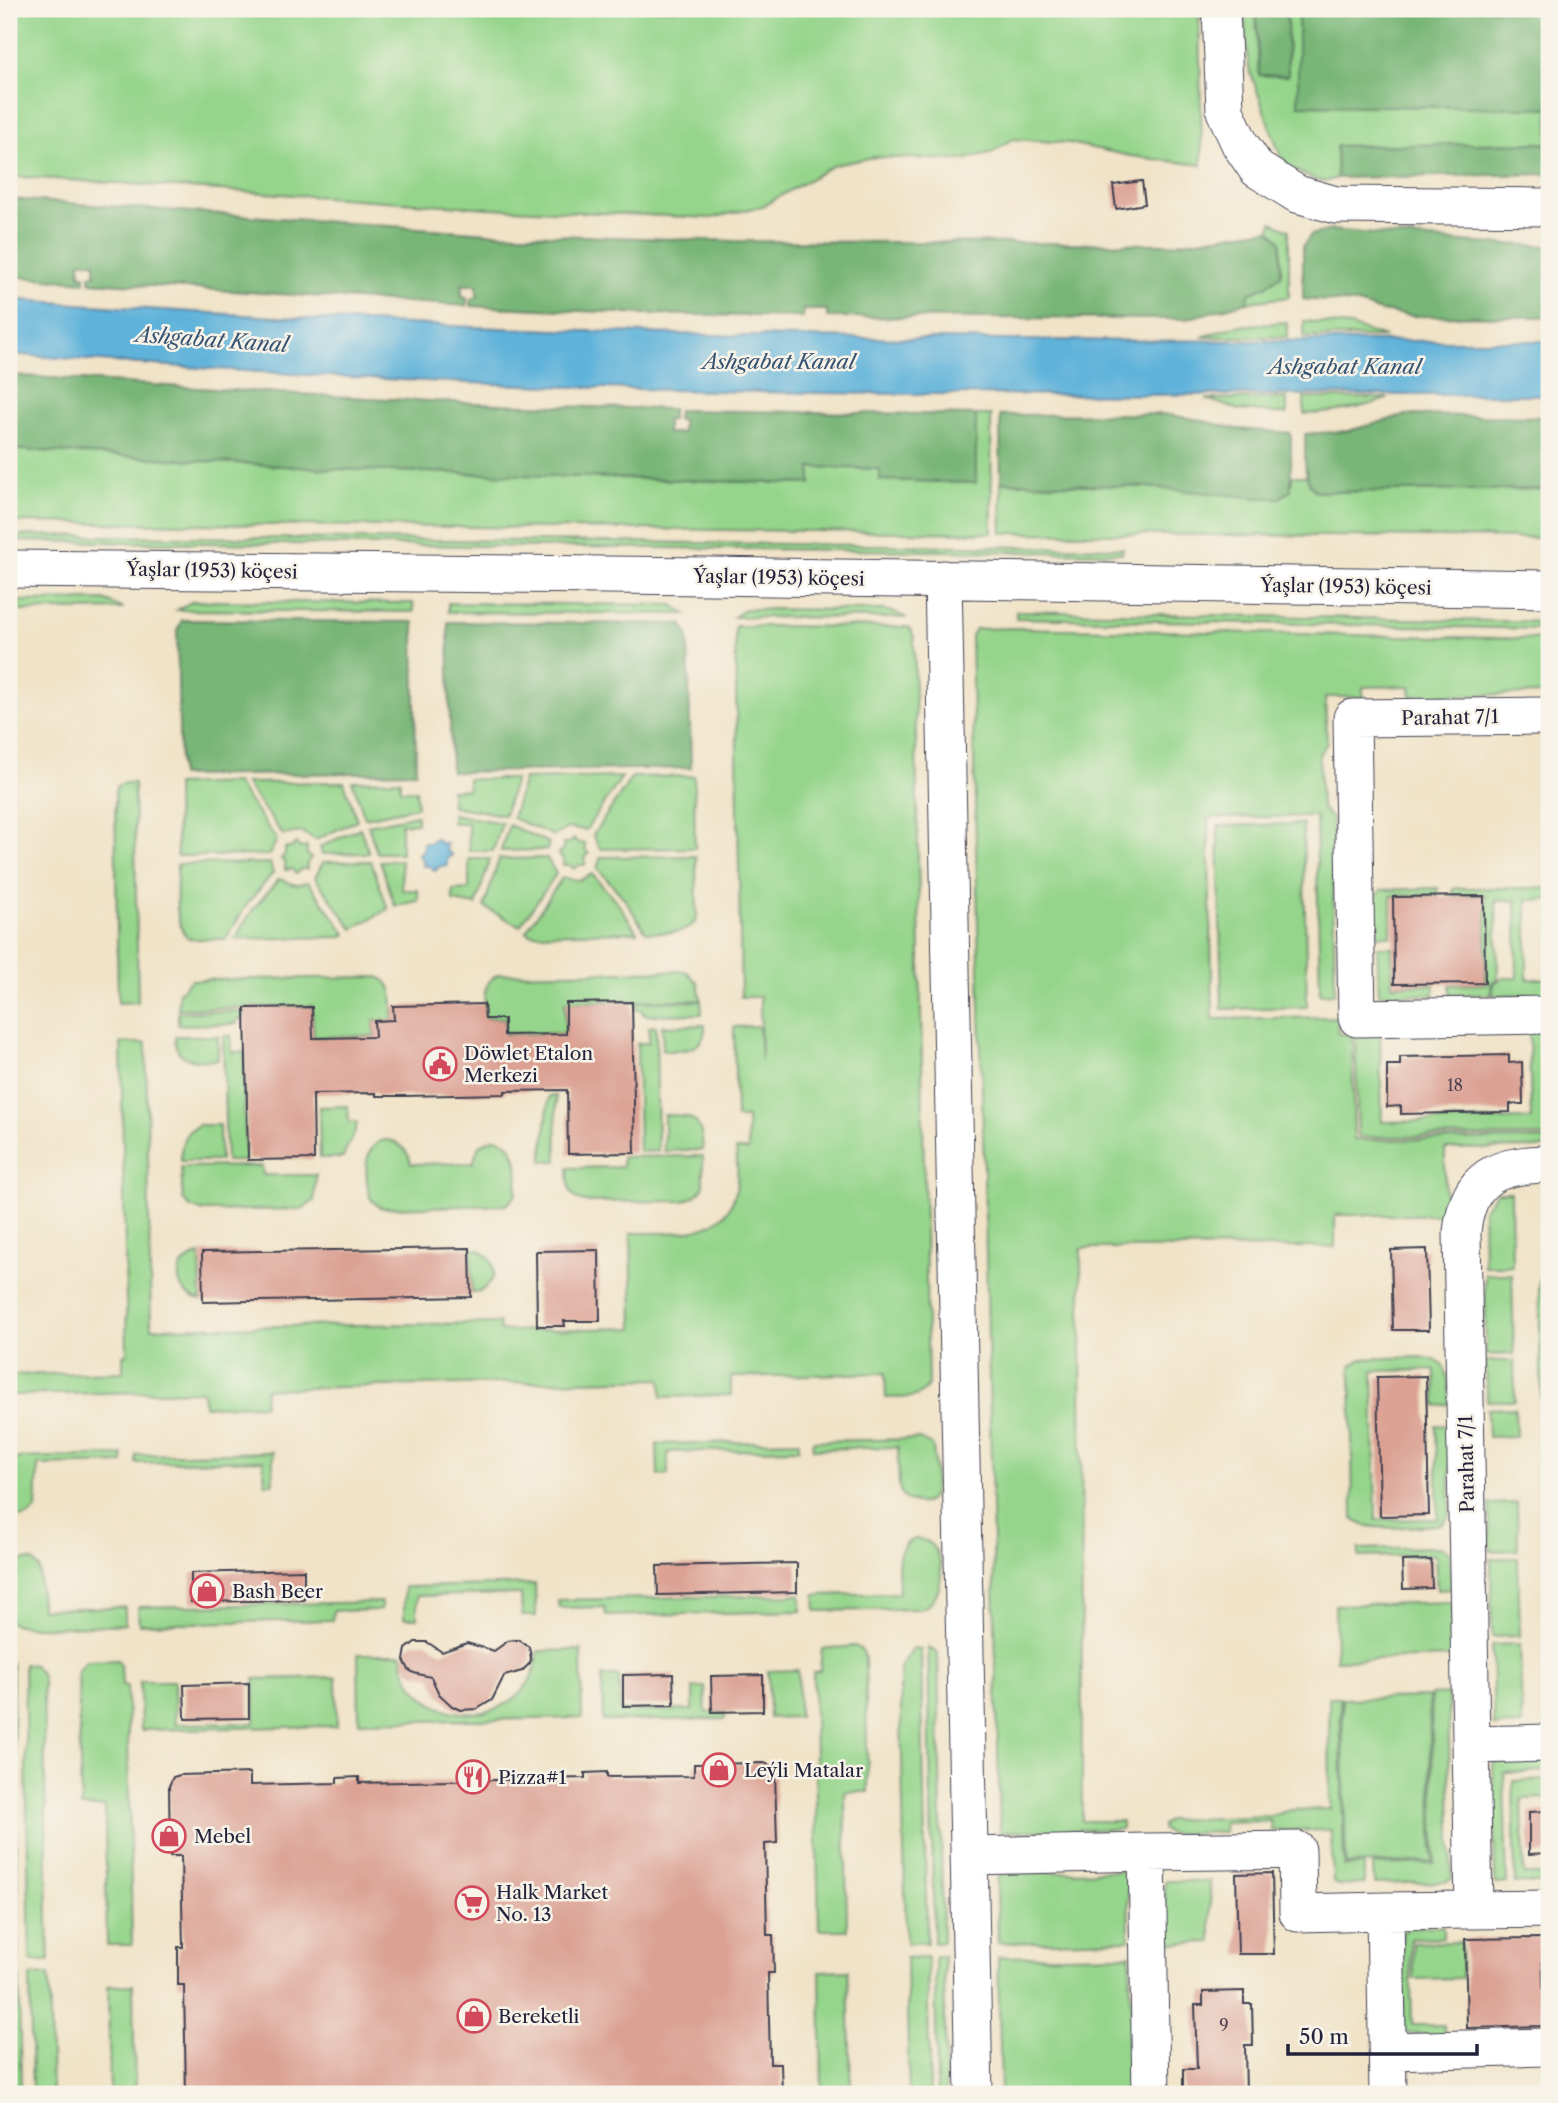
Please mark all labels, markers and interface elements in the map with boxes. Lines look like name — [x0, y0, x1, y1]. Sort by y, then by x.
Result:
water label: Ashgabat Kanal — [132, 321, 292, 357]
water label: Ashgabat Kanal — [699, 349, 858, 374]
water label: Ashgabat Kanal — [1265, 354, 1424, 379]
street label: Ýaşlar (1953) köçesi — [125, 557, 298, 583]
street label: Ýaşlar (1953) köçesi — [692, 564, 865, 590]
street label: Ýaşlar (1953) köçesi — [1259, 573, 1432, 599]
street label: Parahat 7/1 — [1401, 705, 1499, 730]
place label: Döwlet Etalon Merkezi — [464, 1042, 593, 1087]
public building icon: Döwlet Etalon Merkezi — [421, 1045, 459, 1083]
house number: 18 — [1447, 1075, 1463, 1095]
street label: Parahat 7/1 — [1454, 1415, 1479, 1513]
shop icon: Bash Beer — [188, 1572, 226, 1610]
place label: Bash Beer — [232, 1580, 323, 1603]
shop icon: Leýli Matalar — [700, 1751, 738, 1789]
restaurant icon: Pizza#1 — [454, 1758, 492, 1796]
place label: Leýli Matalar — [744, 1759, 863, 1782]
place label: Pizza#1 — [498, 1766, 567, 1789]
shop icon: Mebel — [150, 1817, 188, 1855]
place label: Mebel — [194, 1825, 251, 1848]
place label: Halk Market No. 13 — [496, 1881, 608, 1926]
supermarket icon: Halk Market No. 13 — [453, 1884, 491, 1922]
shop icon: Bereketli — [455, 1997, 493, 2035]
place label: Bereketli — [498, 2005, 580, 2028]
scale bar — [1288, 2012, 1478, 2056]
house number: 9 — [1219, 2015, 1229, 2035]
text: 50 m — [1299, 2024, 1349, 2049]

